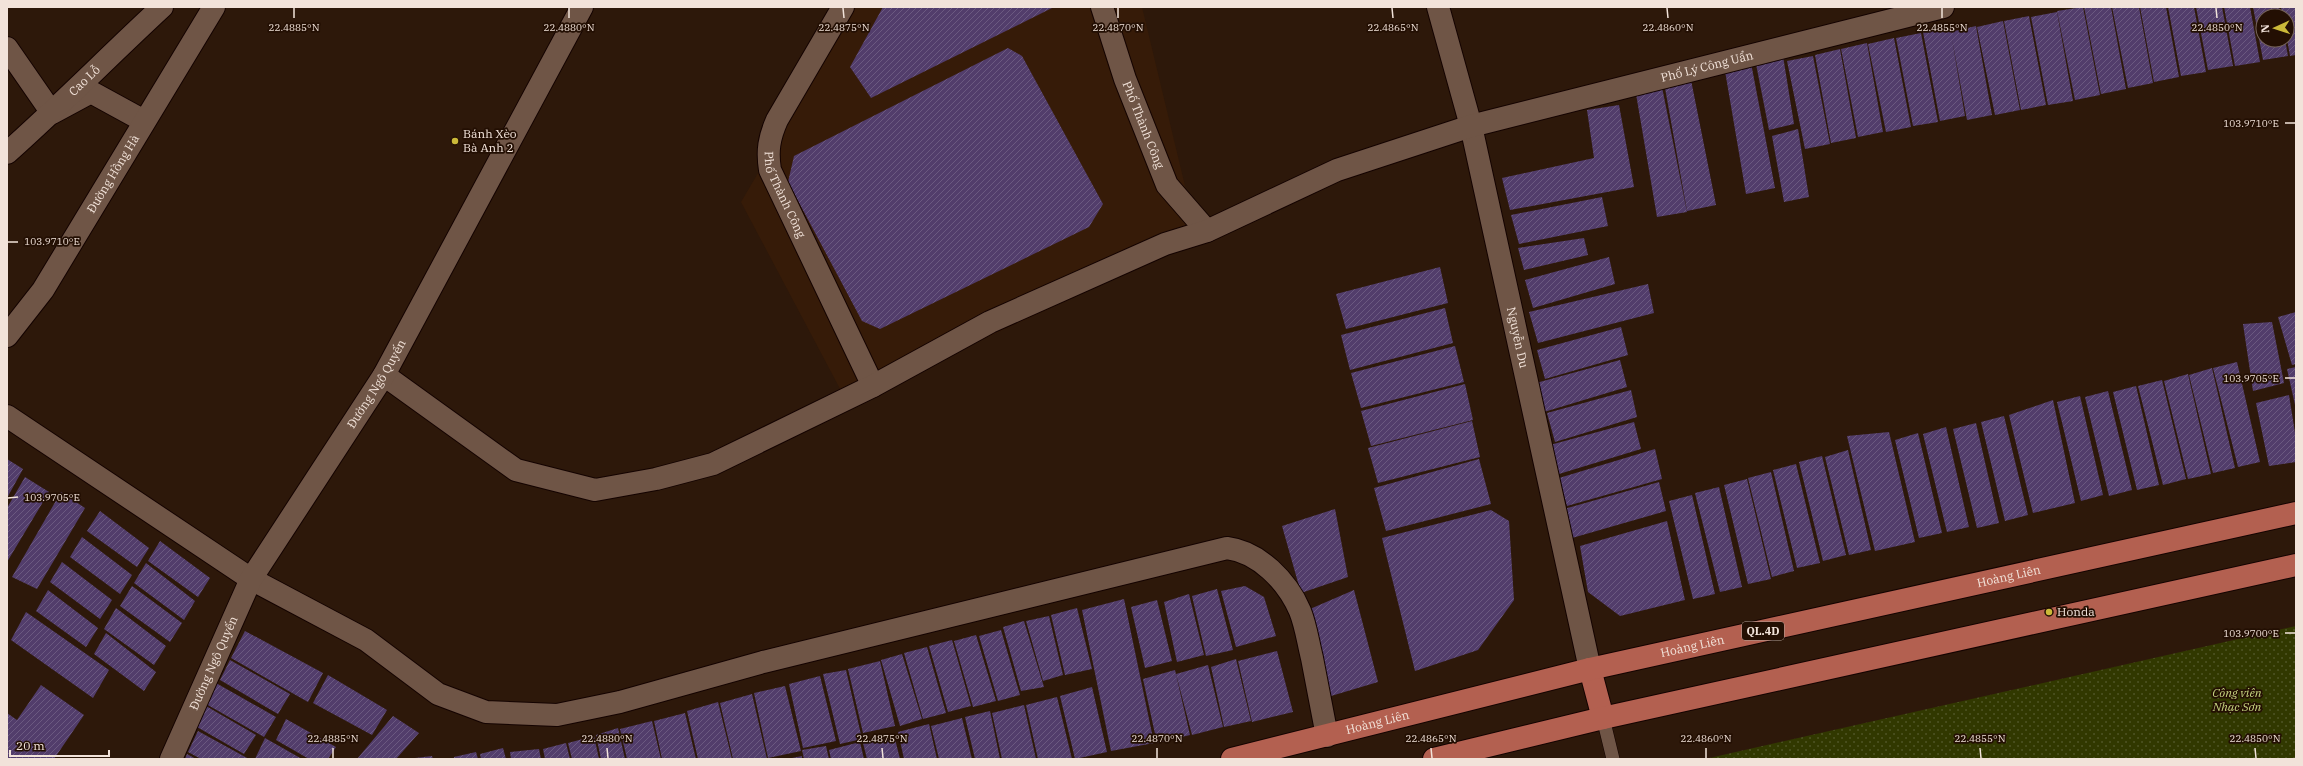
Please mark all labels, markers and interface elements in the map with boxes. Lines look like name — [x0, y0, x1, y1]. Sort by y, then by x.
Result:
north arrow — [2255, 8, 2295, 48]
text: 22.4885°N — [268, 21, 320, 34]
text: 22.4880°N — [543, 21, 595, 34]
text: 22.4875°N — [818, 21, 870, 34]
text: 22.4870°N — [1092, 21, 1144, 34]
text: 22.4865°N — [1367, 21, 1419, 34]
text: 22.4860°N — [1642, 21, 1694, 34]
text: 22.4855°N — [1916, 21, 1968, 34]
text: 22.4850°N — [2191, 21, 2243, 34]
text: N — [2258, 24, 2272, 33]
street label: Phố Lý Công Uẩn — [1659, 47, 1755, 85]
street label: Cao Lỗ — [65, 62, 103, 99]
street label: Phố Thành Công — [1120, 79, 1168, 171]
text: 103.9710°E — [2223, 117, 2279, 130]
place label: Bánh Xèo Bà Anh 2 — [463, 126, 517, 155]
street label: Đường Hồng Hà — [83, 131, 142, 216]
marker: Bánh Xèo Bà Anh 2 — [450, 136, 460, 146]
street label: Phố Thành Công — [762, 151, 809, 241]
text: 103.9710°E — [24, 235, 80, 248]
street label: Nguyễn Du — [1504, 305, 1532, 370]
street label: Đường Ngô Quyến — [343, 336, 409, 431]
text: 103.9705°E — [2223, 372, 2279, 385]
text: 103.9705°E — [24, 491, 80, 504]
street label: Hoàng Liên — [1975, 562, 2042, 590]
place label: Honda — [2057, 604, 2095, 619]
marker: Honda — [2044, 607, 2054, 617]
street label: Đường Ngô Quyến — [186, 613, 241, 712]
road number: QL.4D — [1742, 622, 1784, 640]
text: 103.9700°E — [2223, 627, 2279, 640]
street label: Hoàng Liên — [1659, 631, 1726, 660]
park label: Công viên Nhạc Sơn — [2212, 685, 2262, 714]
street label: Hoàng Liên — [1344, 707, 1411, 737]
scale bar — [10, 732, 109, 758]
text: 22.4885°N — [307, 732, 359, 745]
text: 22.4880°N — [581, 732, 633, 745]
text: 22.4875°N — [856, 732, 908, 745]
text: 22.4870°N — [1131, 732, 1183, 745]
text: 22.4865°N — [1405, 732, 1457, 745]
text: 22.4860°N — [1680, 732, 1732, 745]
text: 22.4855°N — [1954, 732, 2006, 745]
text: 22.4850°N — [2229, 732, 2281, 745]
text: 20 m — [16, 738, 45, 753]

